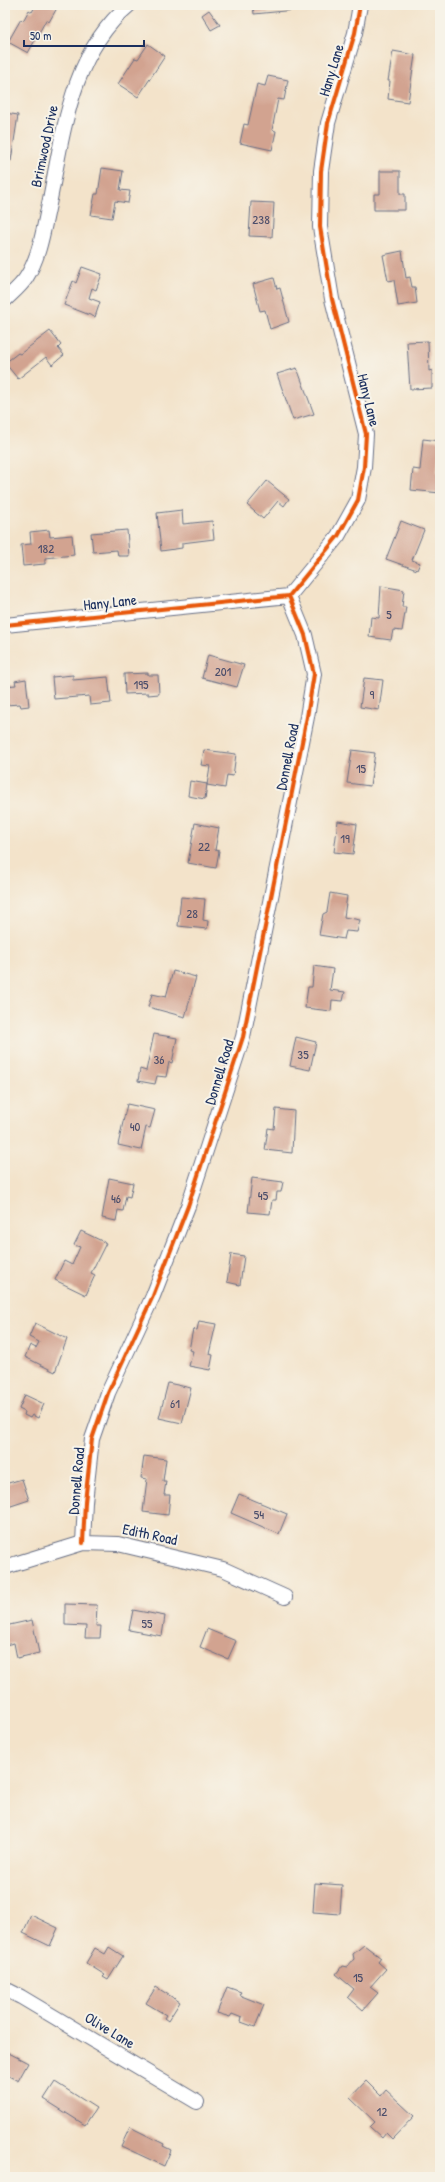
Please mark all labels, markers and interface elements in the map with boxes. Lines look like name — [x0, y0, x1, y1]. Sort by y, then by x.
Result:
scale bar — [24, 22, 144, 48]
text: 50 m — [30, 27, 51, 44]
street label: Hany Lane — [313, 41, 349, 99]
street label: Brimwood Drive — [25, 103, 63, 189]
house number: 238 — [252, 210, 270, 228]
street label: Hany Lane — [352, 371, 386, 429]
house number: 182 — [38, 539, 54, 557]
street label: Hany Lane — [82, 589, 138, 615]
house number: 5 — [386, 605, 392, 623]
house number: 201 — [215, 662, 232, 680]
house number: 195 — [134, 675, 149, 693]
house number: 9 — [370, 685, 375, 703]
street label: Donnell Road — [270, 722, 304, 792]
house number: 15 — [356, 759, 367, 777]
house number: 19 — [340, 829, 350, 847]
house number: 22 — [198, 837, 210, 855]
house number: 28 — [186, 904, 198, 922]
street label: Donnell Road — [199, 1037, 239, 1107]
house number: 35 — [297, 1045, 309, 1063]
house number: 36 — [153, 1050, 165, 1068]
house number: 40 — [130, 1117, 141, 1135]
house number: 45 — [258, 1186, 269, 1204]
house number: 46 — [111, 1189, 121, 1207]
house number: 61 — [170, 1394, 180, 1412]
street label: Donnell Road — [63, 1446, 89, 1515]
house number: 54 — [254, 1505, 264, 1523]
street label: Edith Road — [121, 1518, 179, 1550]
house number: 55 — [142, 1614, 153, 1632]
house number: 15 — [353, 1968, 364, 1986]
street label: Olive Lane — [81, 2007, 139, 2053]
house number: 12 — [377, 2102, 387, 2120]

